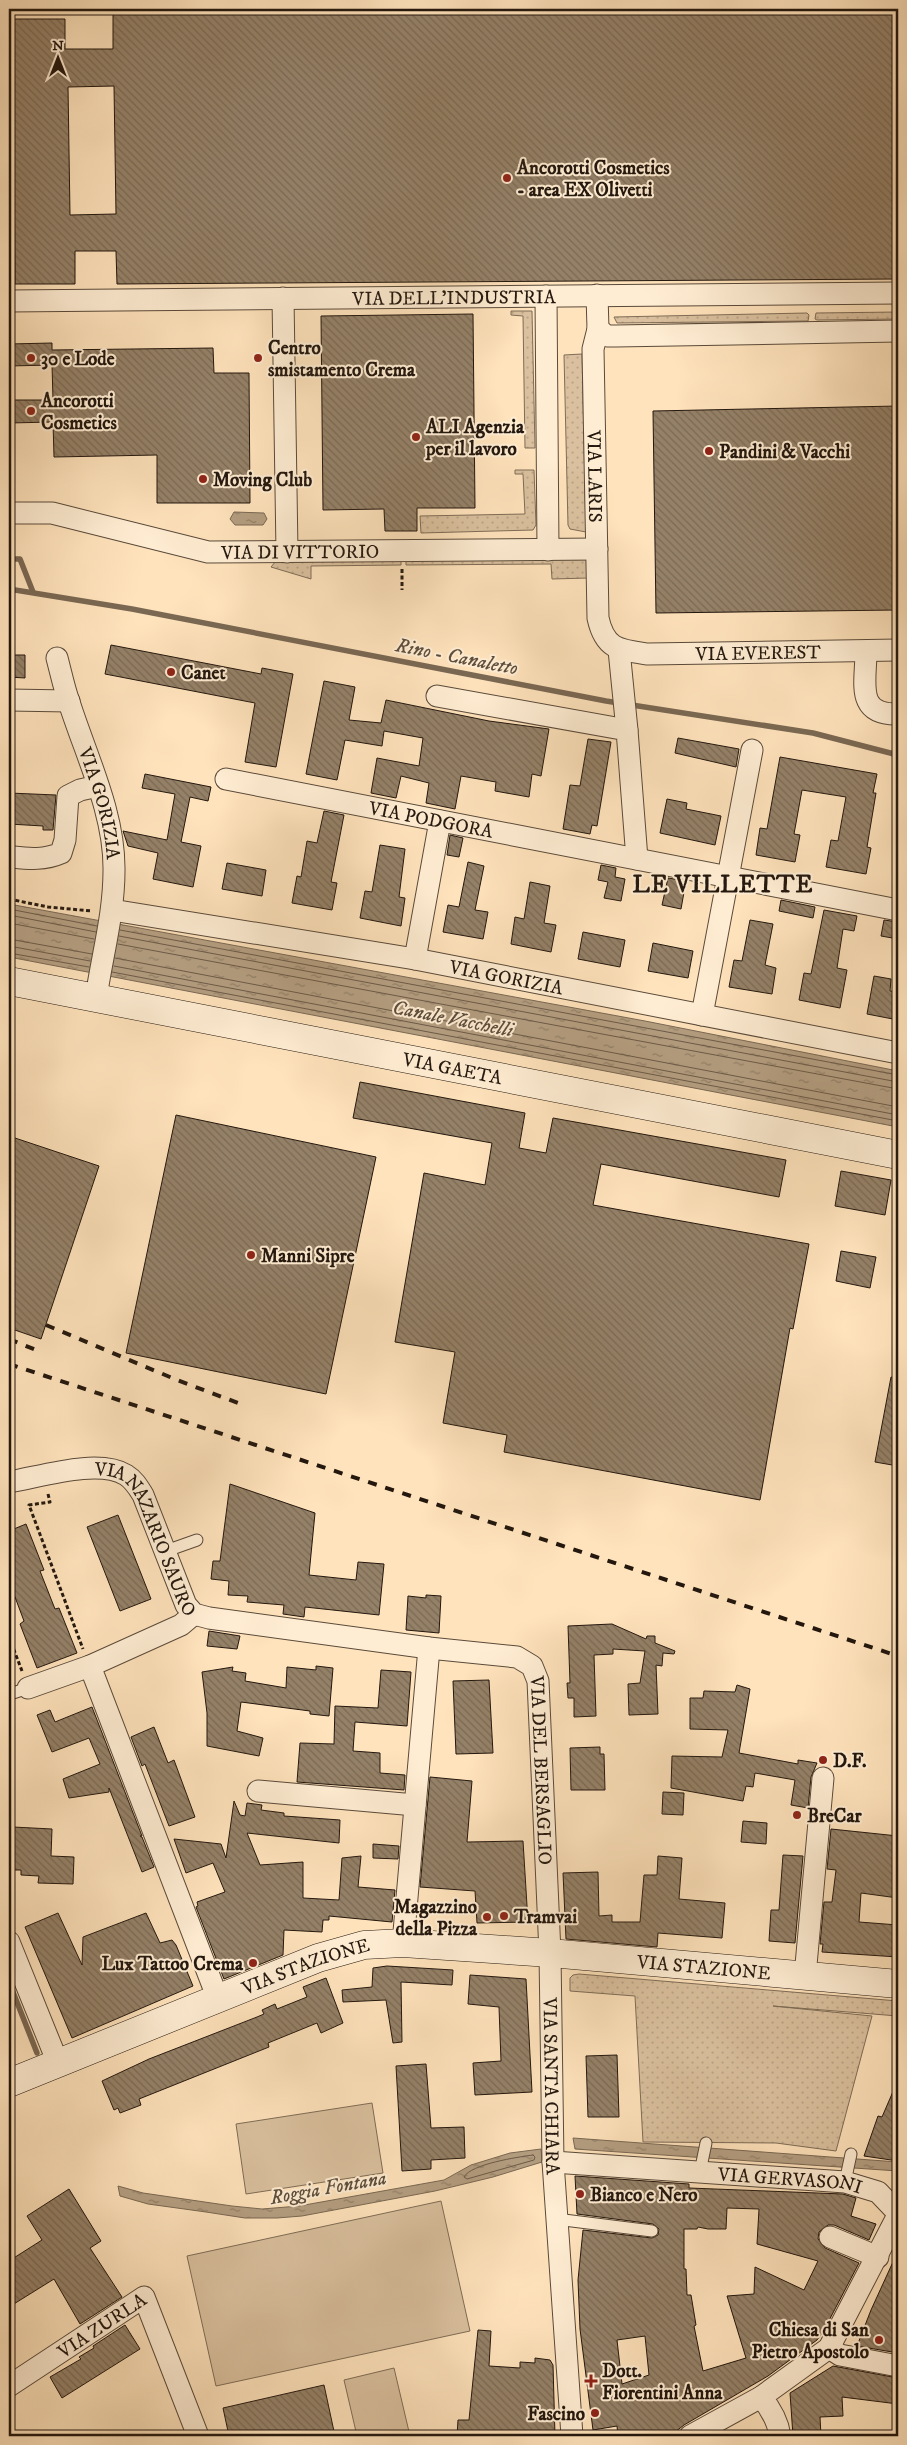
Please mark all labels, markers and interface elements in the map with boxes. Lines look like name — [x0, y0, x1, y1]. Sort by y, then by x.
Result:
north arrow — [32, 32, 82, 82]
text: N — [52, 37, 64, 55]
place label: Ancorotti Cosmetics - area EX Olivetti — [516, 157, 670, 202]
marker: Ancorotti Cosmetics - area EX Olivetti — [501, 172, 513, 184]
street label: VIA DELL'INDUSTRIA — [351, 286, 557, 311]
place label: Centro smistamento Crema — [268, 337, 416, 382]
place label: 30 e Lode — [41, 348, 115, 371]
marker: 30 e Lode — [25, 352, 37, 364]
marker: Centro smistamento Crema — [252, 352, 264, 364]
place label: Ancorotti Cosmetics — [40, 390, 117, 435]
marker: Ancorotti Cosmetics — [25, 405, 37, 417]
place label: ALI Agenzia per il lavoro — [425, 416, 525, 461]
street label: VIA LARIS — [581, 429, 606, 523]
marker: ALI Agenzia per il lavoro — [410, 431, 422, 443]
place label: Pandini & Vacchi — [719, 441, 850, 464]
marker: Pandini & Vacchi — [703, 445, 715, 457]
place label: Moving Club — [213, 469, 312, 492]
marker: Moving Club — [197, 473, 209, 485]
street label: VIA DI VITTORIO — [220, 541, 379, 565]
water label: Rino - Canaletto — [393, 633, 520, 682]
street label: VIA EVEREST — [694, 641, 822, 666]
place label: Canet — [181, 662, 226, 685]
marker: Canet — [165, 666, 177, 678]
street label: VIA GORIZIA — [73, 744, 124, 861]
street label: VIA PODGORA — [366, 797, 496, 844]
district label: LE VILLETTE — [633, 870, 813, 900]
street label: VIA GORIZIA — [446, 956, 566, 1001]
water label: Canale Vacchelli — [390, 996, 517, 1044]
street label: VIA GAETA — [400, 1048, 505, 1090]
place label: Manni Sipre — [261, 1245, 355, 1268]
marker: Manni Sipre — [245, 1249, 257, 1261]
street label: VIA NAZARIO SAURO — [93, 1458, 201, 1622]
street label: VIA DEL BERSAGLIO — [525, 1674, 556, 1865]
place label: D.F. — [833, 1750, 867, 1773]
marker: D.F. — [817, 1754, 829, 1766]
place label: BreCar — [807, 1805, 863, 1828]
marker: BreCar — [791, 1809, 803, 1821]
place label: Magazzino della Pizza — [394, 1896, 478, 1941]
place label: Tramvai — [513, 1906, 577, 1929]
marker: Tramvai — [498, 1910, 510, 1922]
marker: Magazzino della Pizza — [481, 1911, 493, 1923]
street label: VIA STAZIONE — [238, 1934, 372, 2001]
street label: VIA STAZIONE — [635, 1951, 772, 1986]
place label: Lux Tattoo Crema — [101, 1953, 244, 1976]
marker: Lux Tattoo Crema — [247, 1957, 259, 1969]
street label: VIA SANTA CHIARA — [538, 1996, 564, 2176]
street label: VIA GERVASONI — [716, 2163, 865, 2200]
water label: Roggia Fontana — [267, 2166, 388, 2211]
place label: Bianco e Nero — [590, 2184, 698, 2207]
marker: Bianco e Nero — [574, 2188, 586, 2200]
street label: VIA ZURLA — [53, 2288, 152, 2364]
place label: Chiesa di San Pietro Apostolo — [751, 2319, 870, 2364]
marker: Chiesa di San Pietro Apostolo — [873, 2334, 885, 2346]
place label: Dott. Fiorentini Anna — [602, 2360, 723, 2405]
marker: Dott. Fiorentini Anna — [584, 2374, 598, 2388]
place label: Fascino — [527, 2403, 585, 2426]
marker: Fascino — [589, 2407, 601, 2419]

